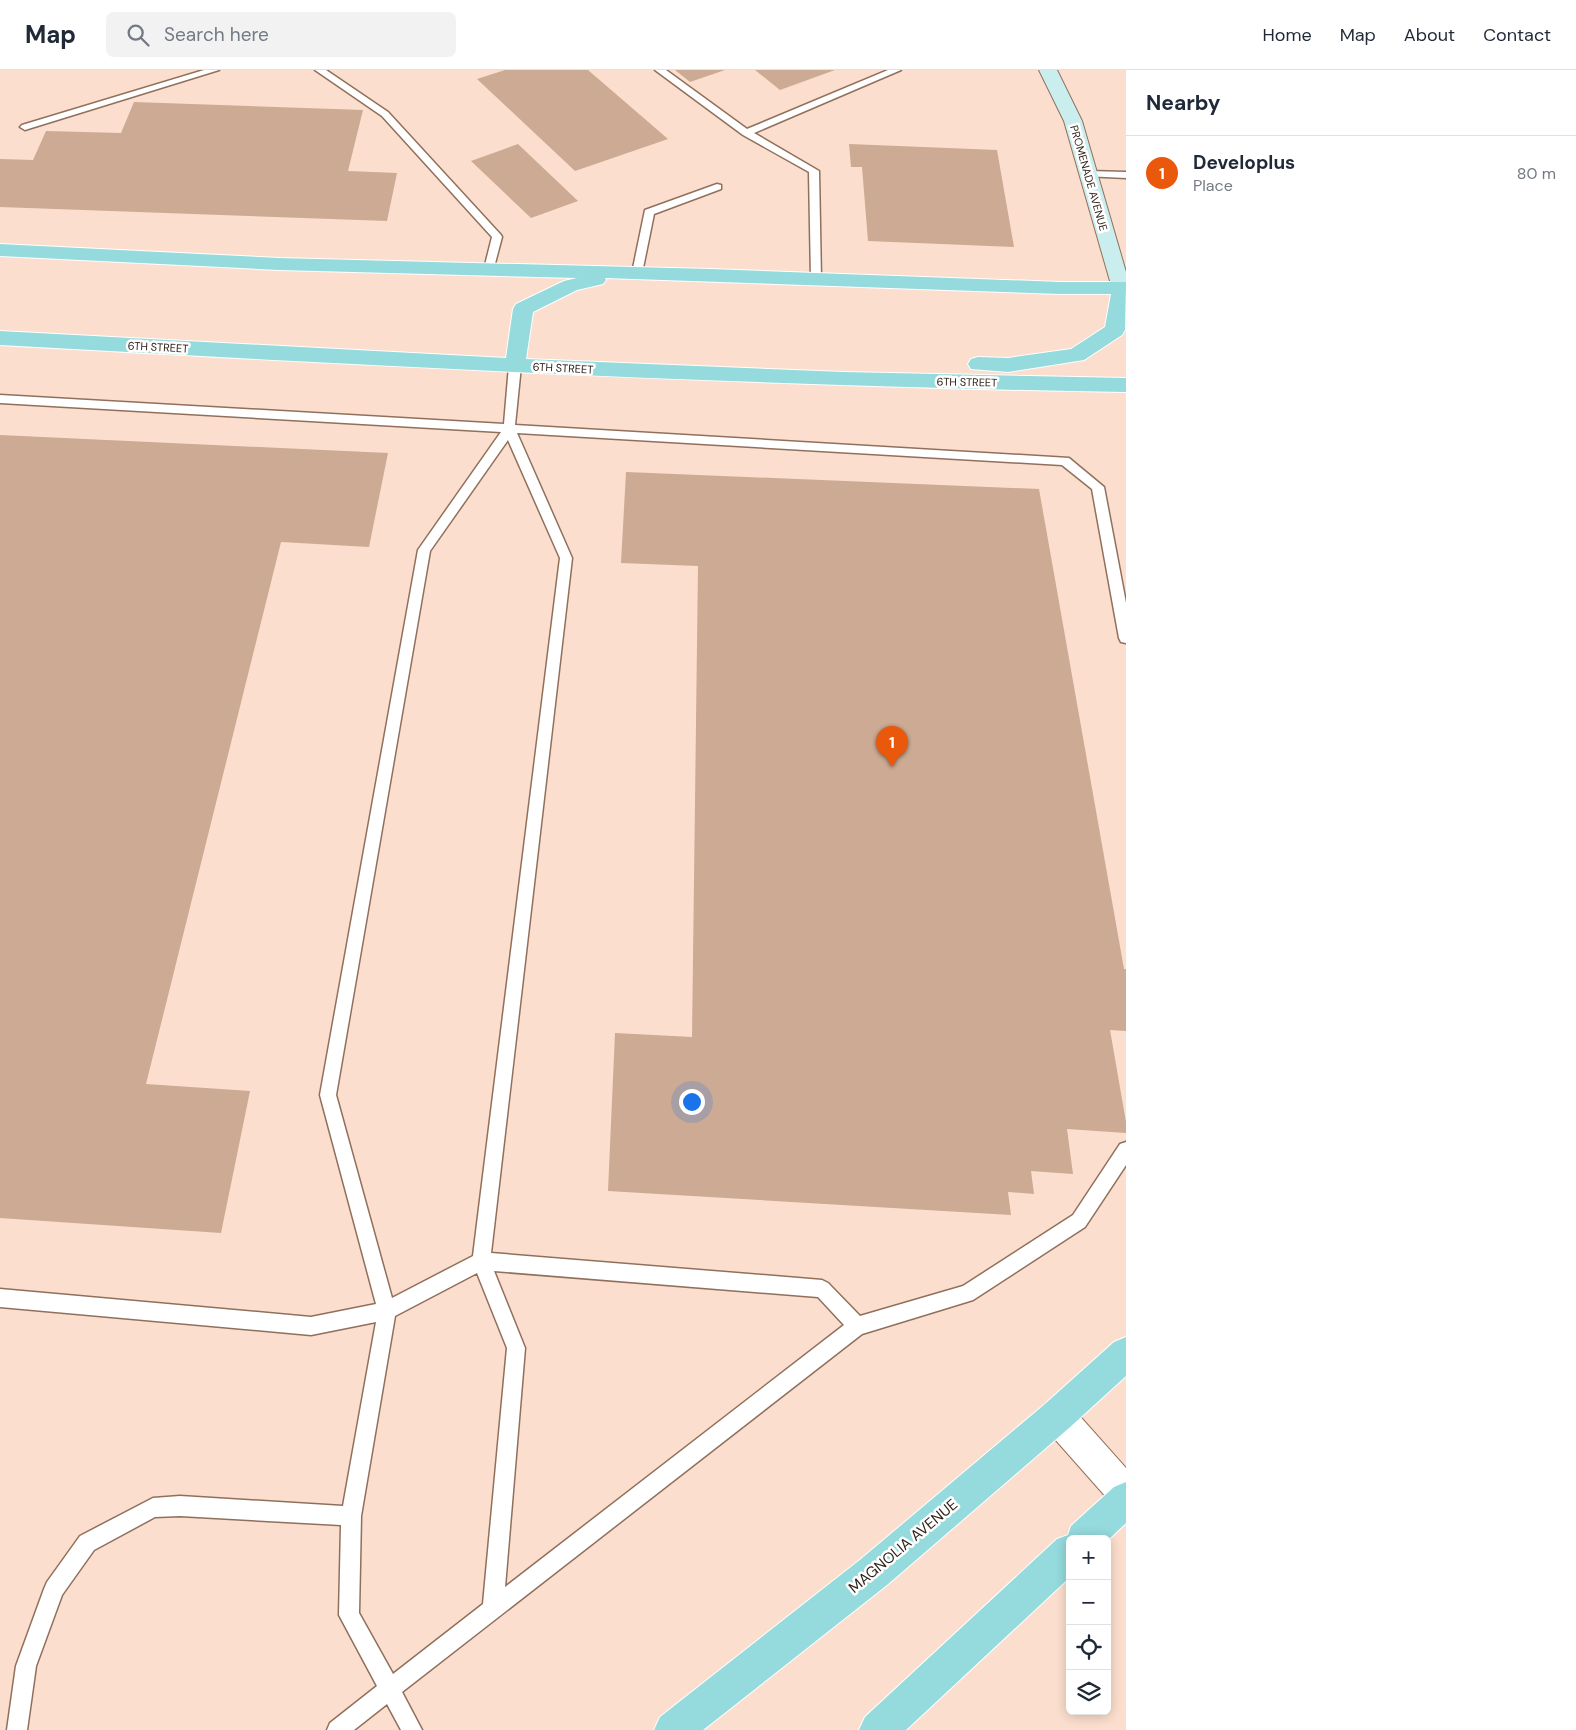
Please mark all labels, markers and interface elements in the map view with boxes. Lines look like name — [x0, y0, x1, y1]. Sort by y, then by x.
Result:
search box — [106, 12, 456, 57]
text: Map — [25, 19, 76, 50]
icon: search — [124, 21, 152, 49]
text: Search here — [164, 22, 269, 47]
text: Home — [1262, 23, 1312, 47]
text: Map — [1340, 23, 1376, 47]
text: About — [1404, 23, 1455, 47]
text: Contact — [1483, 23, 1551, 47]
text: Nearby — [1146, 89, 1220, 117]
street label: PROMENADE AVENUE — [1067, 124, 1111, 232]
text: Developlus — [1193, 150, 1295, 175]
text: 1 — [1159, 163, 1165, 184]
text: 80 m — [1517, 163, 1556, 184]
text: Place — [1193, 175, 1233, 196]
street label: 6TH STREET — [127, 338, 189, 356]
street label: 6TH STREET — [532, 359, 594, 377]
street label: 6TH STREET — [937, 374, 997, 390]
pin: 1 — [876, 726, 908, 767]
your location — [679, 1089, 705, 1115]
street label: MAGNOLIA AVENUE — [844, 1495, 962, 1597]
map controls — [1066, 1535, 1111, 1715]
button: + — [1066, 1535, 1111, 1580]
button: − — [1066, 1580, 1111, 1625]
button: locate — [1066, 1625, 1111, 1670]
button: layers — [1066, 1670, 1111, 1715]

